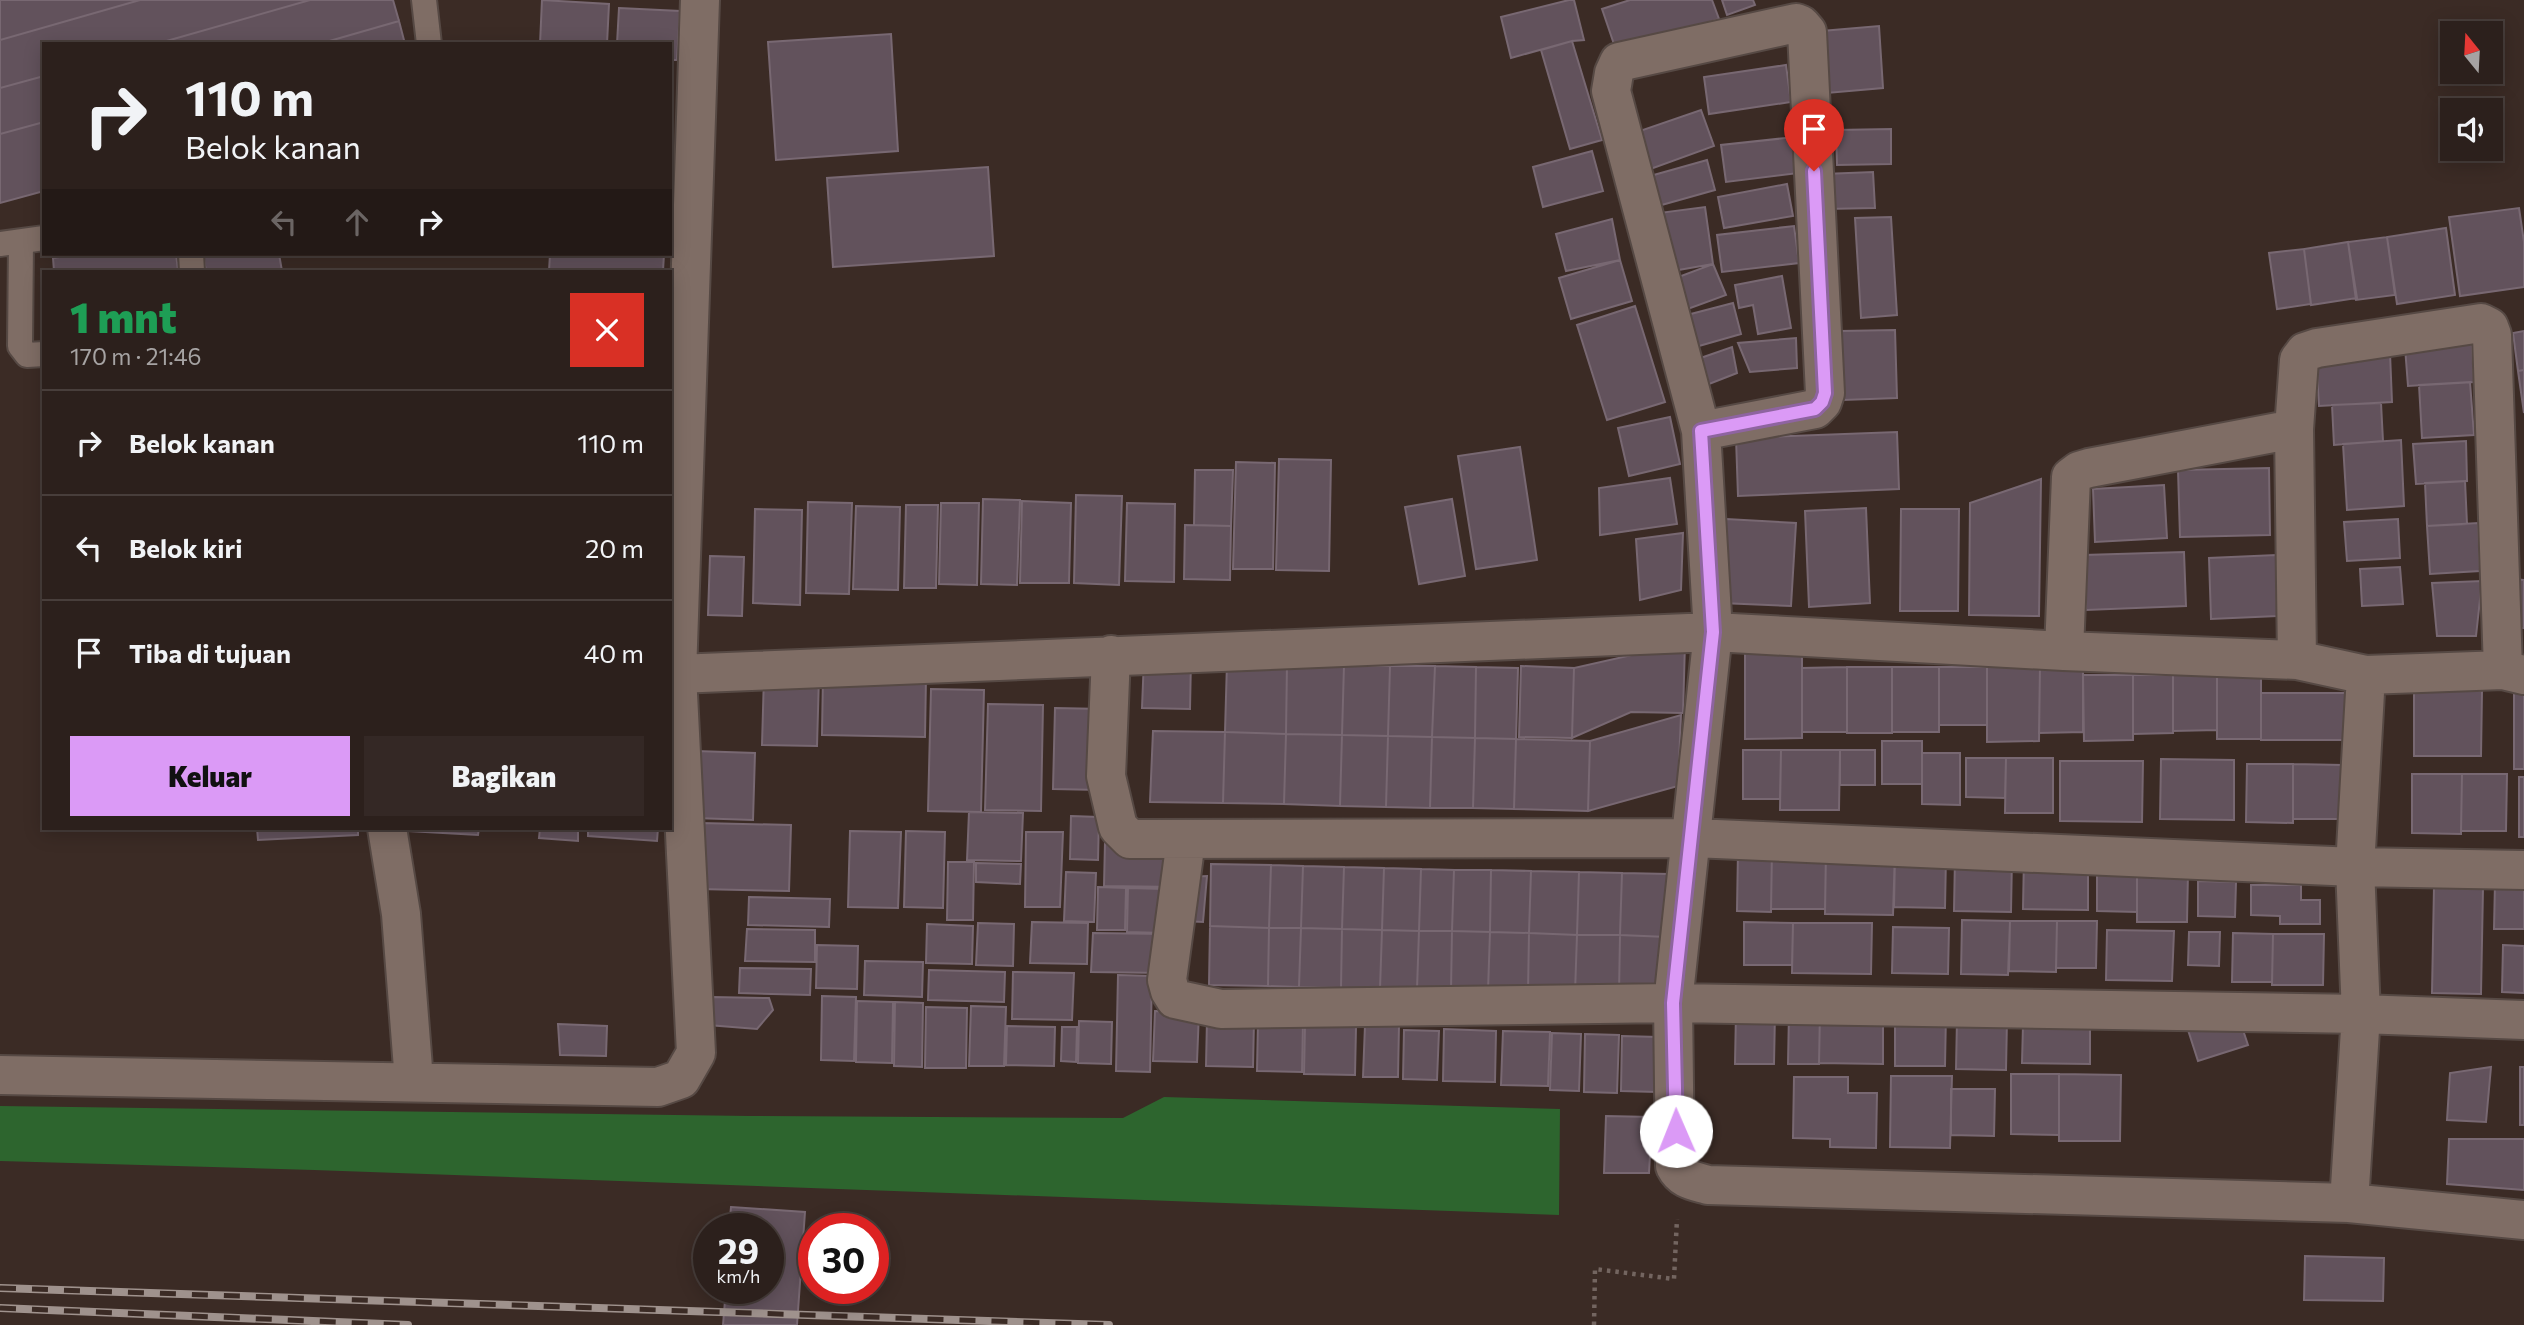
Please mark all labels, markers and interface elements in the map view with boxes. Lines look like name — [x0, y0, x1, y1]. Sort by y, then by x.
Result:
north arrow — [2440, 21, 2502, 84]
map controls — [2440, 21, 2503, 161]
text: 110 m — [185, 66, 314, 126]
icon: right — [70, 70, 161, 161]
button: sound — [2440, 98, 2503, 161]
pin — [1784, 99, 1844, 171]
icon: arrive — [1795, 110, 1833, 148]
text: Belok kanan — [185, 126, 361, 166]
icon: left — [265, 203, 303, 241]
icon: ahead — [338, 203, 376, 241]
icon: right — [411, 203, 449, 241]
text: 1 mnt — [70, 290, 177, 342]
button: close — [570, 293, 644, 367]
text: 170 m · 21:46 — [70, 342, 201, 370]
icon: right — [70, 424, 108, 462]
text: Belok kanan — [129, 427, 275, 458]
text: 110 m — [577, 427, 644, 458]
icon: left — [70, 529, 108, 567]
text: Belok kiri — [129, 532, 243, 563]
text: 20 m — [585, 532, 644, 563]
icon: arrive — [70, 634, 108, 672]
text: Tiba di tujuan — [129, 637, 291, 668]
text: 40 m — [584, 637, 644, 668]
button: Keluar — [70, 736, 350, 816]
button: Bagikan — [364, 736, 644, 816]
position arrow — [1639, 1094, 1713, 1168]
speed limit sign: 30 — [798, 1213, 889, 1304]
text: 29 — [718, 1228, 759, 1271]
text: km/h — [717, 1265, 760, 1287]

